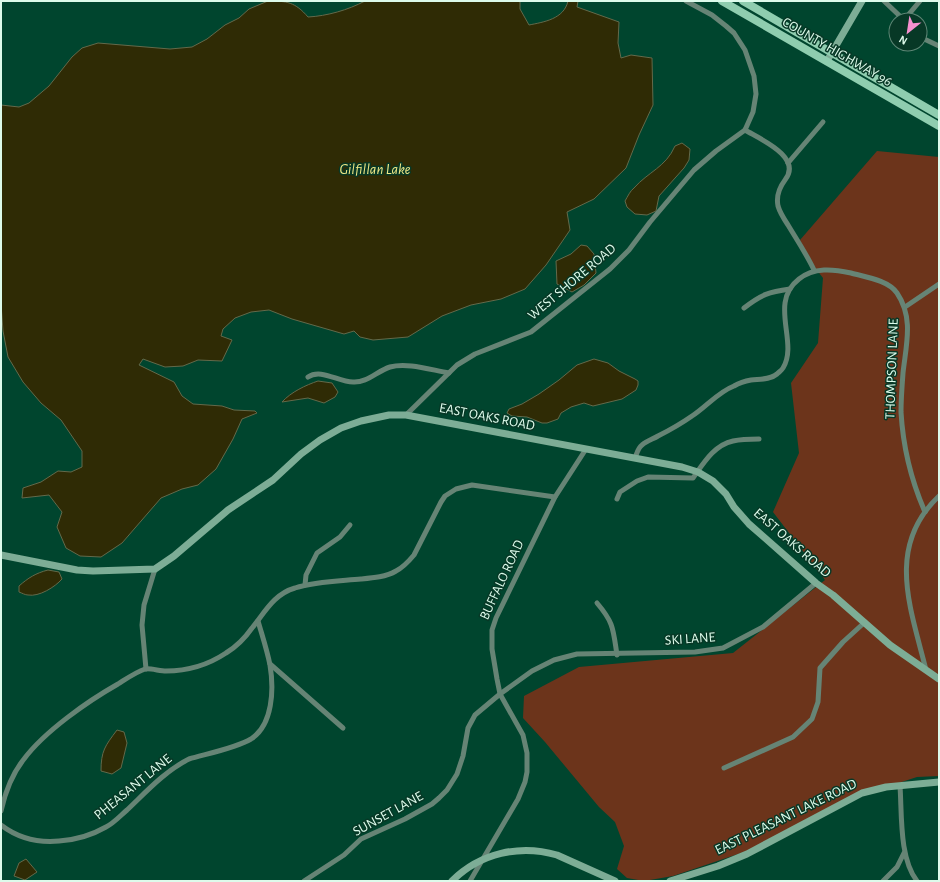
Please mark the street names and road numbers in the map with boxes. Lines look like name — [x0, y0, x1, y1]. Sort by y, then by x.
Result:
street label: COUNTY HIGHWAY 96 — [780, 15, 894, 89]
street label: WEST SHORE ROAD — [525, 241, 619, 323]
street label: THOMPSON LANE — [883, 318, 901, 420]
street label: EAST OAKS ROAD — [438, 401, 536, 433]
street label: EAST OAKS ROAD — [751, 506, 833, 580]
street label: BUFFALO ROAD — [477, 538, 527, 622]
street label: SKI LANE — [664, 630, 716, 648]
street label: PHEASANT LANE — [92, 751, 175, 822]
street label: EAST PLEASANT LAKE ROAD — [713, 777, 859, 857]
street label: SUNSET LANE — [351, 789, 426, 839]

